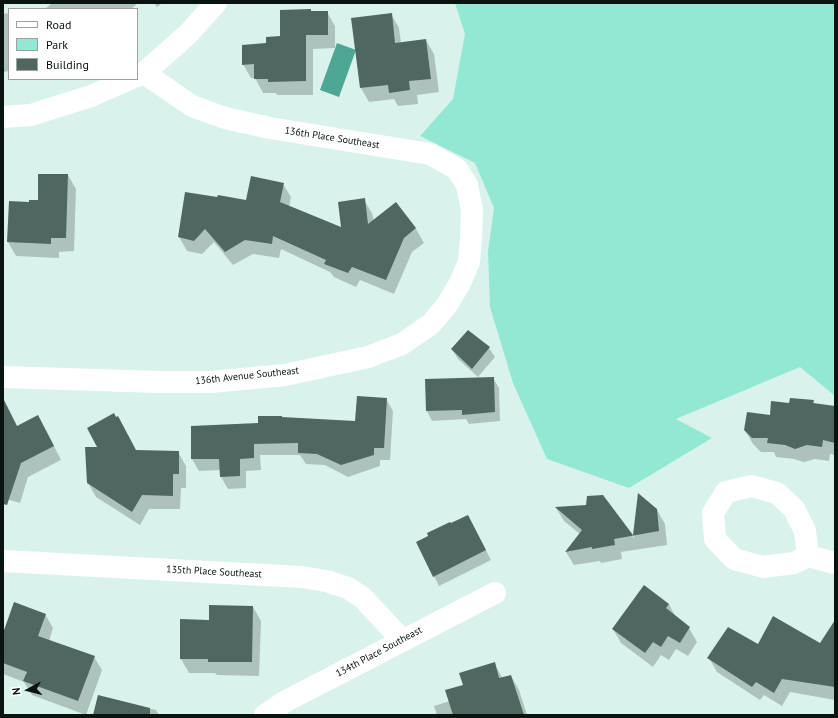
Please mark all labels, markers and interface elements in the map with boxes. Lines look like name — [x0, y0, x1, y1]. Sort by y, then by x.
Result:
legend — [8, 8, 138, 80]
text: Road — [46, 17, 71, 32]
text: Park — [46, 37, 68, 52]
text: Building — [46, 57, 89, 72]
street label: 136th Place Southeast — [284, 125, 380, 151]
street label: 136th Avenue Southeast — [194, 365, 300, 387]
street label: 135th Place Southeast — [166, 563, 262, 581]
street label: 134th Place Southeast — [334, 624, 424, 680]
north arrow — [8, 670, 48, 710]
text: N — [9, 687, 23, 696]

